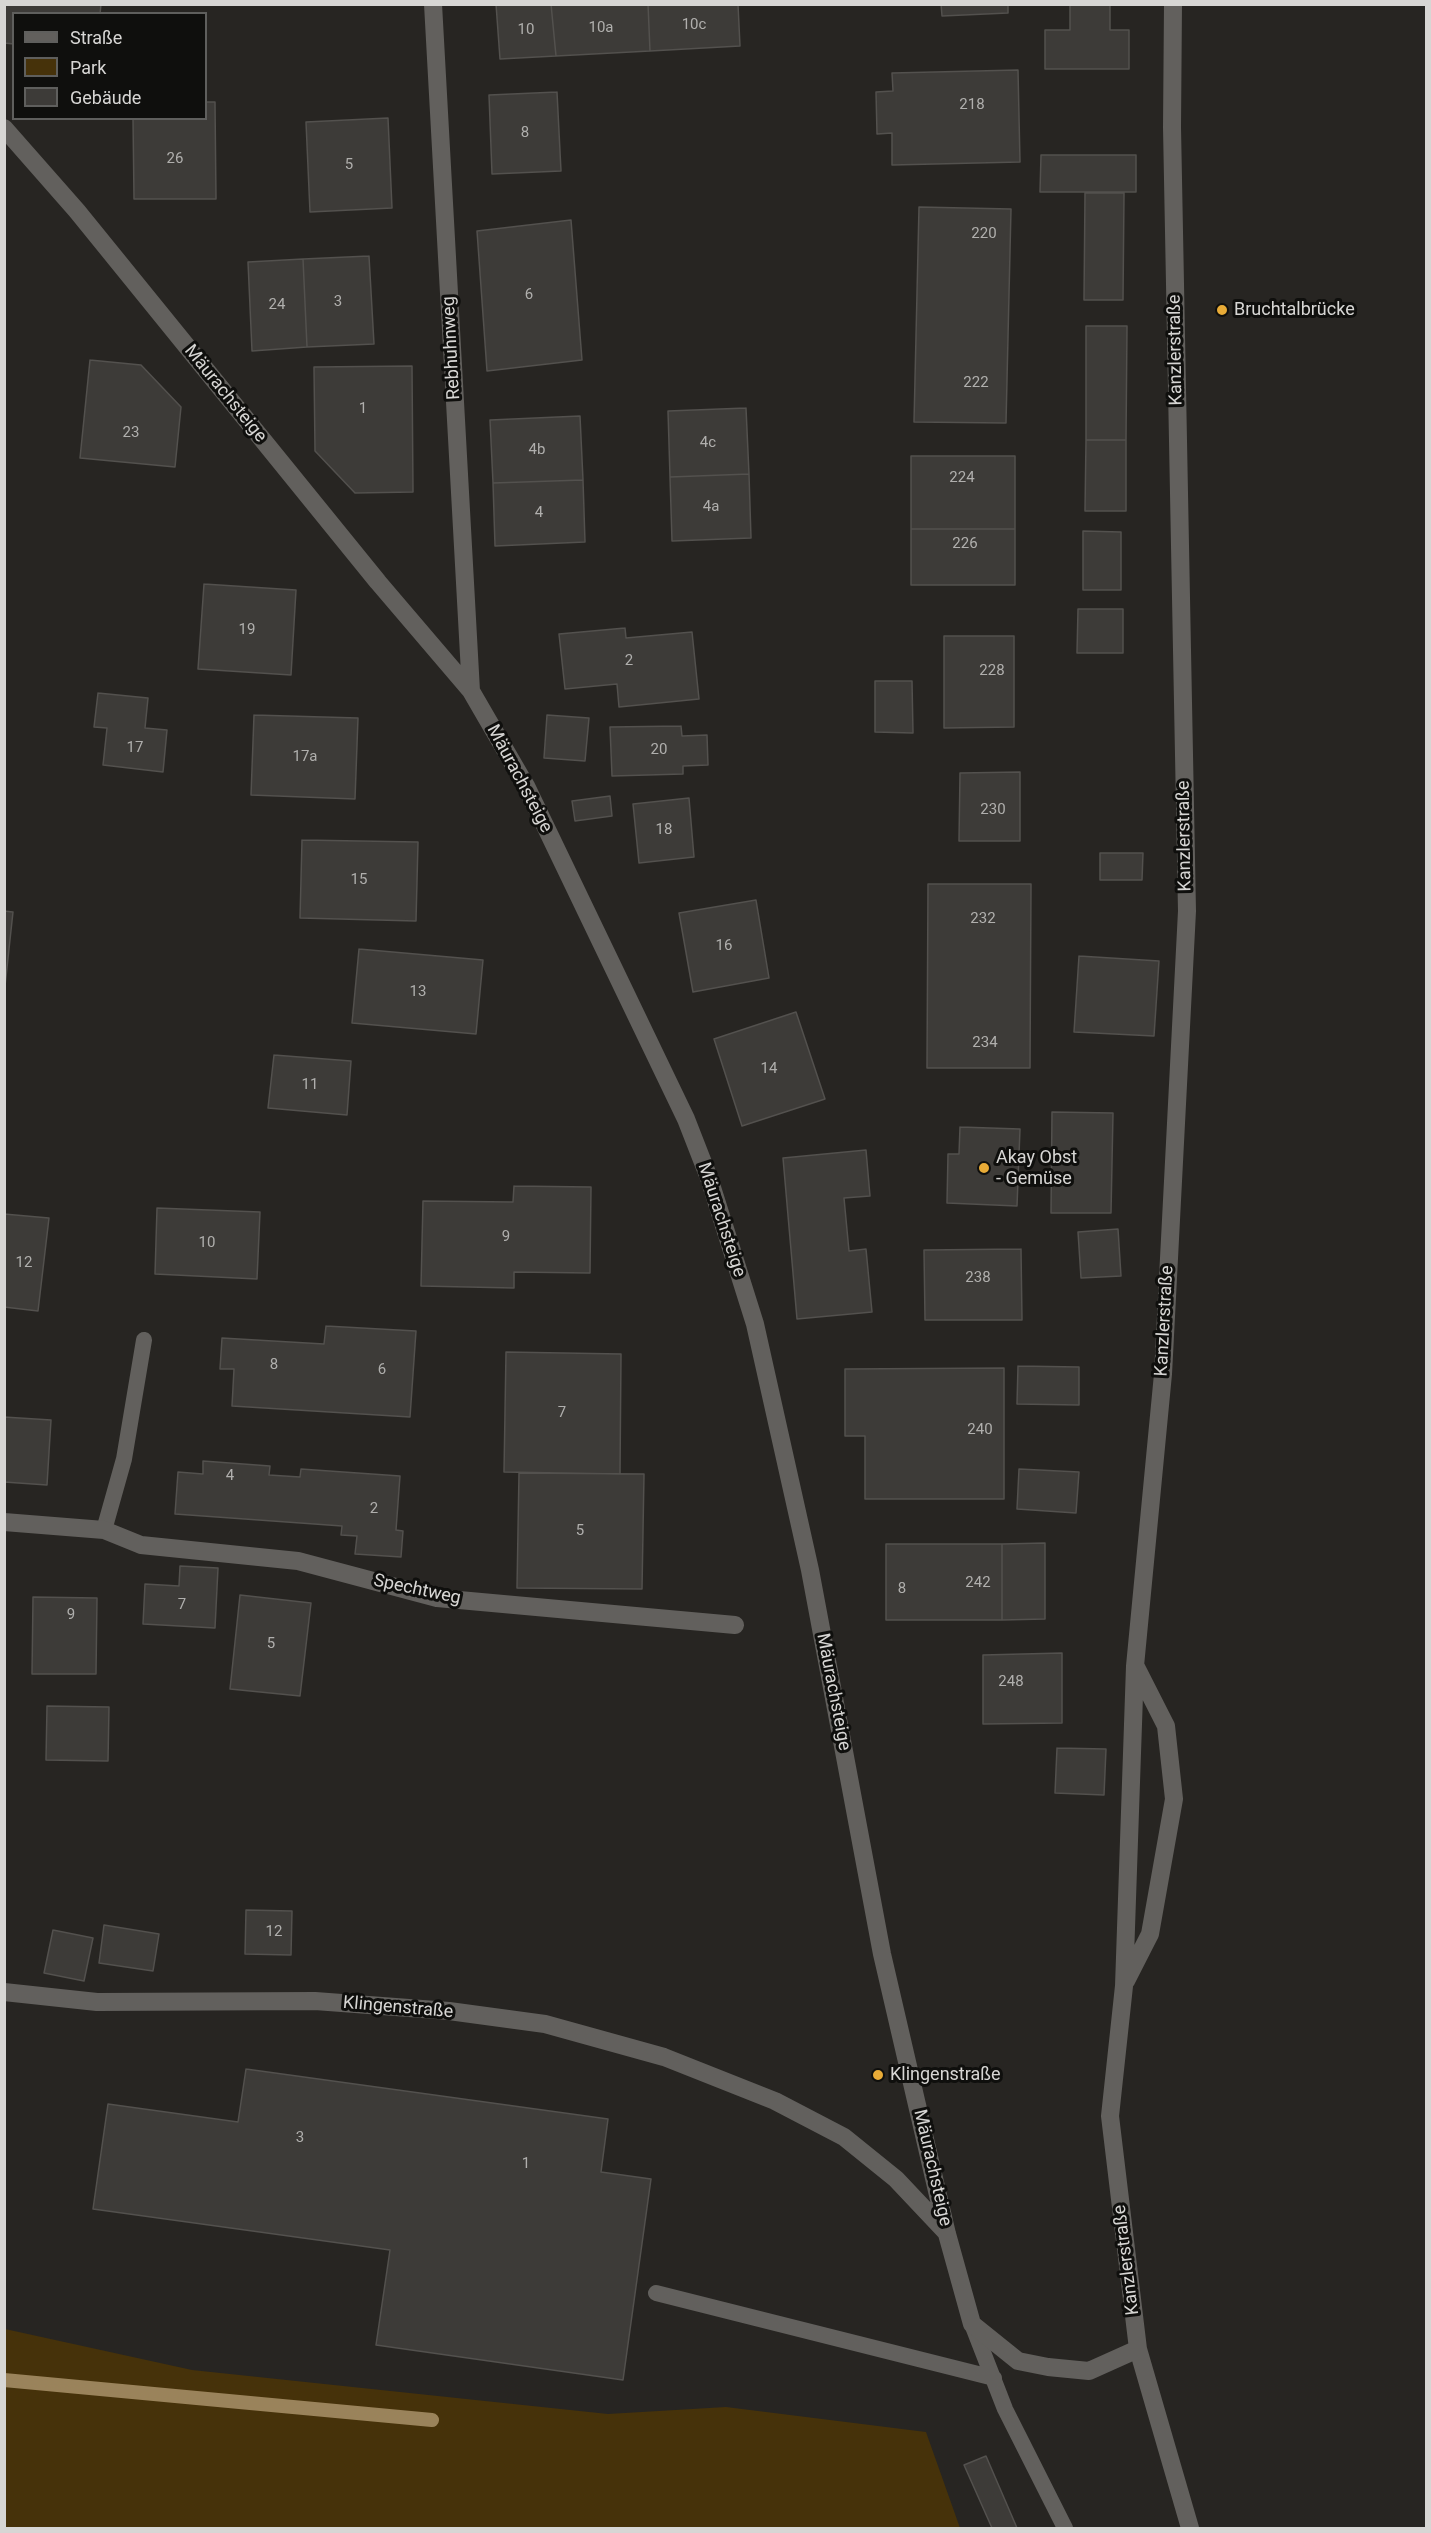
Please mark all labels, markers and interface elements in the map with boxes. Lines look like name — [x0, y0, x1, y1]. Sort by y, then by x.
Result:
legend — [12, 12, 207, 120]
house number: 10c — [682, 16, 706, 34]
house number: 10a — [588, 19, 614, 37]
house number: 10 — [518, 21, 534, 39]
text: Straße — [70, 27, 122, 48]
text: Park — [70, 57, 106, 78]
text: Gebäude — [70, 87, 141, 108]
house number: 218 — [959, 96, 985, 114]
house number: 8 — [521, 124, 529, 142]
house number: 26 — [167, 150, 183, 168]
house number: 5 — [345, 156, 353, 174]
house number: 220 — [971, 225, 997, 243]
house number: 6 — [525, 286, 533, 304]
house number: 3 — [334, 293, 342, 311]
street label: Kanzlerstraße — [1164, 294, 1188, 406]
house number: 24 — [269, 296, 285, 314]
street label: Rebhuhnweg — [439, 296, 465, 400]
place label: Bruchtalbrücke — [1234, 299, 1355, 321]
marker: Bruchtalbrücke — [1215, 303, 1229, 317]
street label: Mäurachsteige — [179, 341, 271, 447]
house number: 222 — [963, 374, 989, 392]
house number: 1 — [359, 400, 367, 418]
house number: 23 — [123, 424, 139, 442]
house number: 4c — [700, 434, 716, 452]
house number: 4b — [529, 441, 545, 459]
house number: 224 — [949, 469, 975, 487]
house number: 4a — [703, 498, 719, 516]
house number: 4 — [535, 504, 543, 522]
house number: 226 — [952, 535, 978, 553]
house number: 19 — [239, 621, 255, 639]
house number: 2 — [625, 652, 633, 670]
house number: 228 — [979, 662, 1005, 680]
street label: Mäurachsteige — [482, 721, 556, 837]
house number: 17 — [127, 739, 143, 757]
house number: 20 — [651, 741, 667, 759]
house number: 17a — [292, 748, 318, 766]
street label: Kanzlerstraße — [1173, 780, 1197, 892]
house number: 230 — [980, 801, 1006, 819]
house number: 18 — [656, 821, 672, 839]
house number: 15 — [351, 871, 367, 889]
house number: 232 — [970, 910, 996, 928]
house number: 16 — [716, 937, 732, 955]
house number: 13 — [410, 983, 426, 1001]
house number: 234 — [972, 1034, 998, 1052]
house number: 14 — [761, 1060, 777, 1078]
house number: 11 — [302, 1076, 318, 1094]
place label: Akay Obst - Gemüse — [996, 1147, 1077, 1190]
street label: Mäurachsteige — [692, 1160, 750, 1280]
marker: Akay Obst - Gemüse — [977, 1161, 991, 1175]
house number: 9 — [502, 1228, 510, 1246]
house number: 10 — [199, 1234, 215, 1252]
house number: 12 — [16, 1254, 32, 1272]
street label: Kanzlerstraße — [1151, 1265, 1179, 1377]
house number: 238 — [965, 1269, 991, 1287]
house number: 8 — [270, 1356, 278, 1374]
house number: 6 — [378, 1361, 386, 1379]
house number: 7 — [558, 1404, 566, 1422]
house number: 240 — [967, 1421, 993, 1439]
house number: 4 — [226, 1467, 234, 1485]
house number: 2 — [370, 1500, 378, 1518]
house number: 5 — [576, 1522, 584, 1540]
street label: Spechtweg — [371, 1570, 463, 1610]
house number: 242 — [965, 1574, 991, 1592]
house number: 8 — [898, 1580, 906, 1598]
house number: 7 — [178, 1596, 186, 1614]
house number: 9 — [67, 1606, 75, 1624]
street label: Mäurachsteige — [811, 1632, 855, 1752]
house number: 5 — [267, 1635, 275, 1653]
house number: 248 — [998, 1673, 1024, 1691]
house number: 12 — [266, 1923, 282, 1941]
street label: Klingenstraße — [342, 1992, 454, 2024]
place label: Klingenstraße — [890, 2064, 1001, 2086]
marker: Klingenstraße — [871, 2068, 885, 2082]
street label: Mäurachsteige — [908, 2108, 956, 2228]
house number: 3 — [296, 2129, 304, 2147]
house number: 1 — [522, 2155, 530, 2173]
street label: Kanzlerstraße — [1110, 2204, 1144, 2316]

